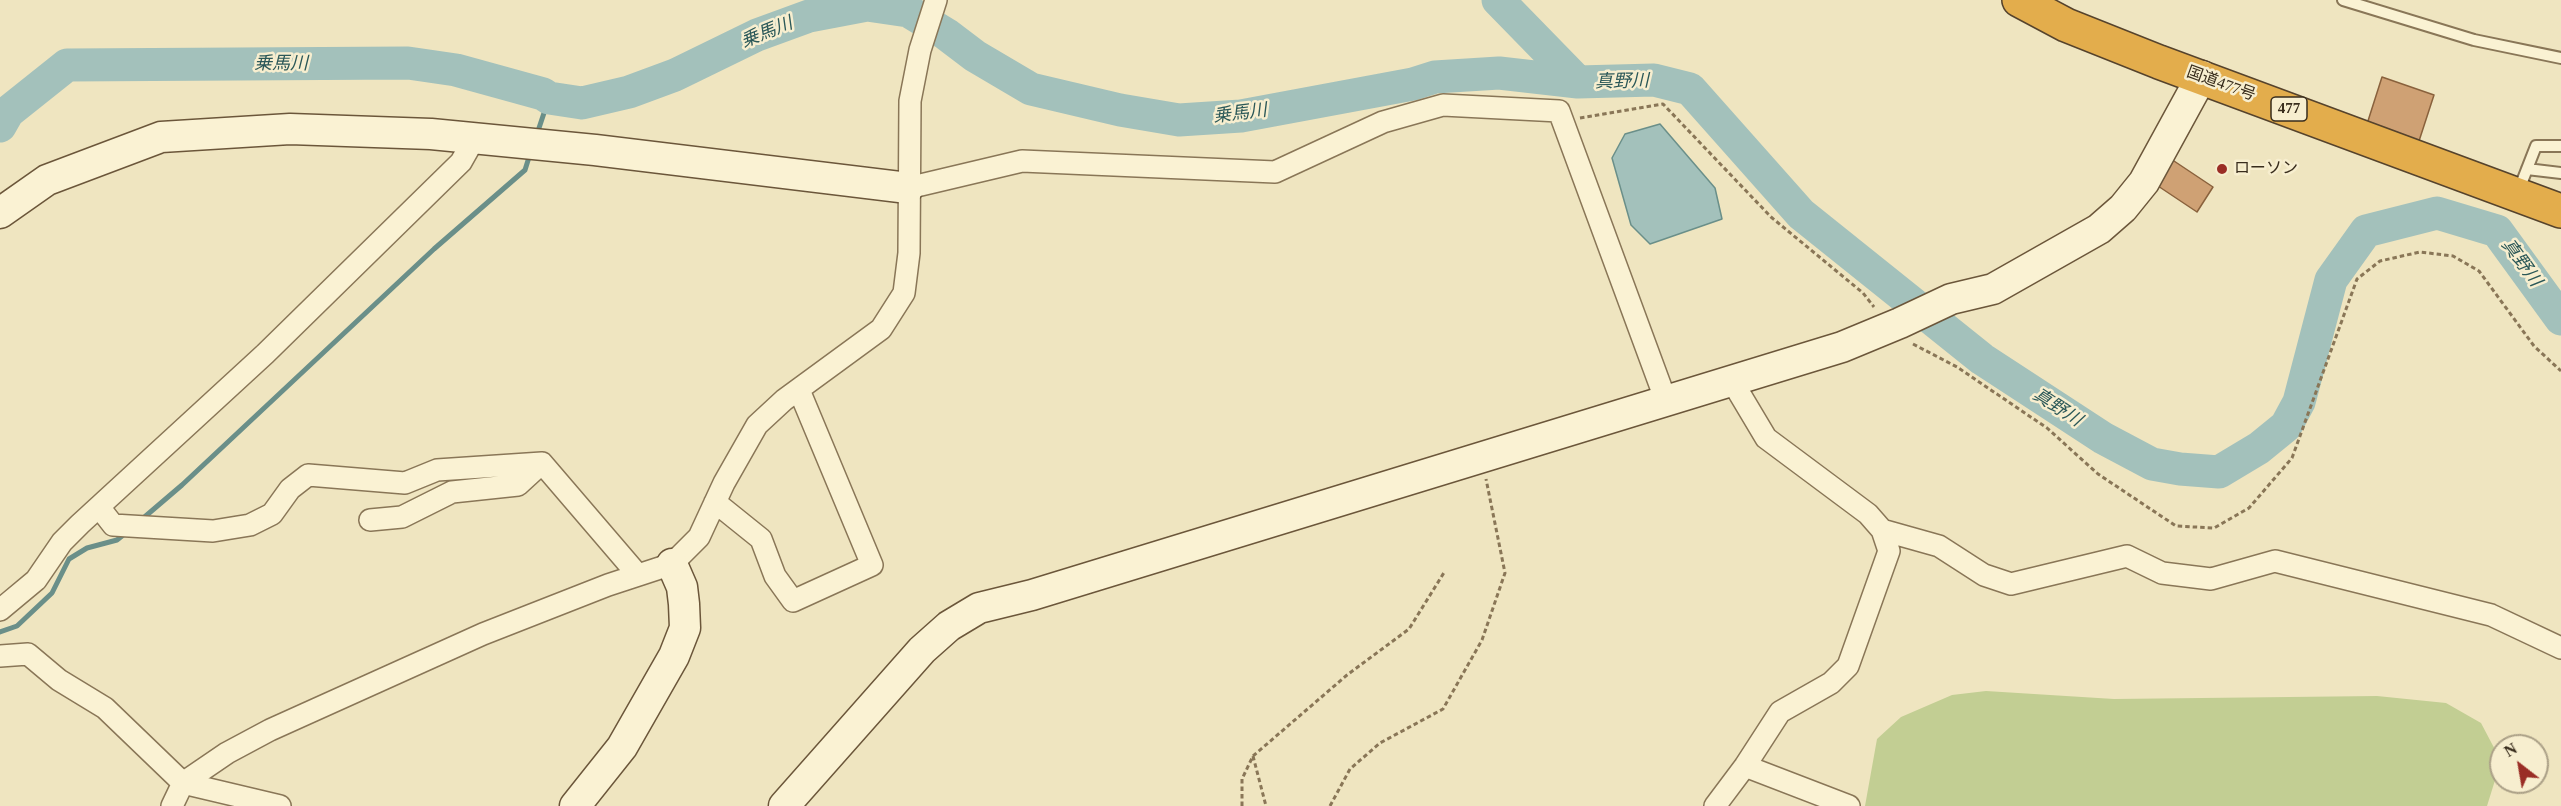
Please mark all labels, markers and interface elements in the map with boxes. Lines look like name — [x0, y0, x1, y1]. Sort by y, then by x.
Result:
water label: 乗馬川 — [738, 13, 796, 53]
water label: 乗馬川 — [254, 53, 308, 75]
street label: 国道477号 — [2184, 63, 2258, 105]
water label: 真野川 — [1595, 71, 1649, 93]
road number: 477 — [2271, 97, 2307, 121]
water label: 乗馬川 — [1212, 100, 1268, 128]
place label: ローソン — [2234, 159, 2298, 179]
marker: ローソン — [2215, 162, 2229, 176]
water label: 真野川 — [2496, 235, 2546, 291]
water label: 真野川 — [2028, 384, 2086, 432]
north arrow — [2489, 734, 2549, 794]
text: N — [2501, 740, 2520, 760]

